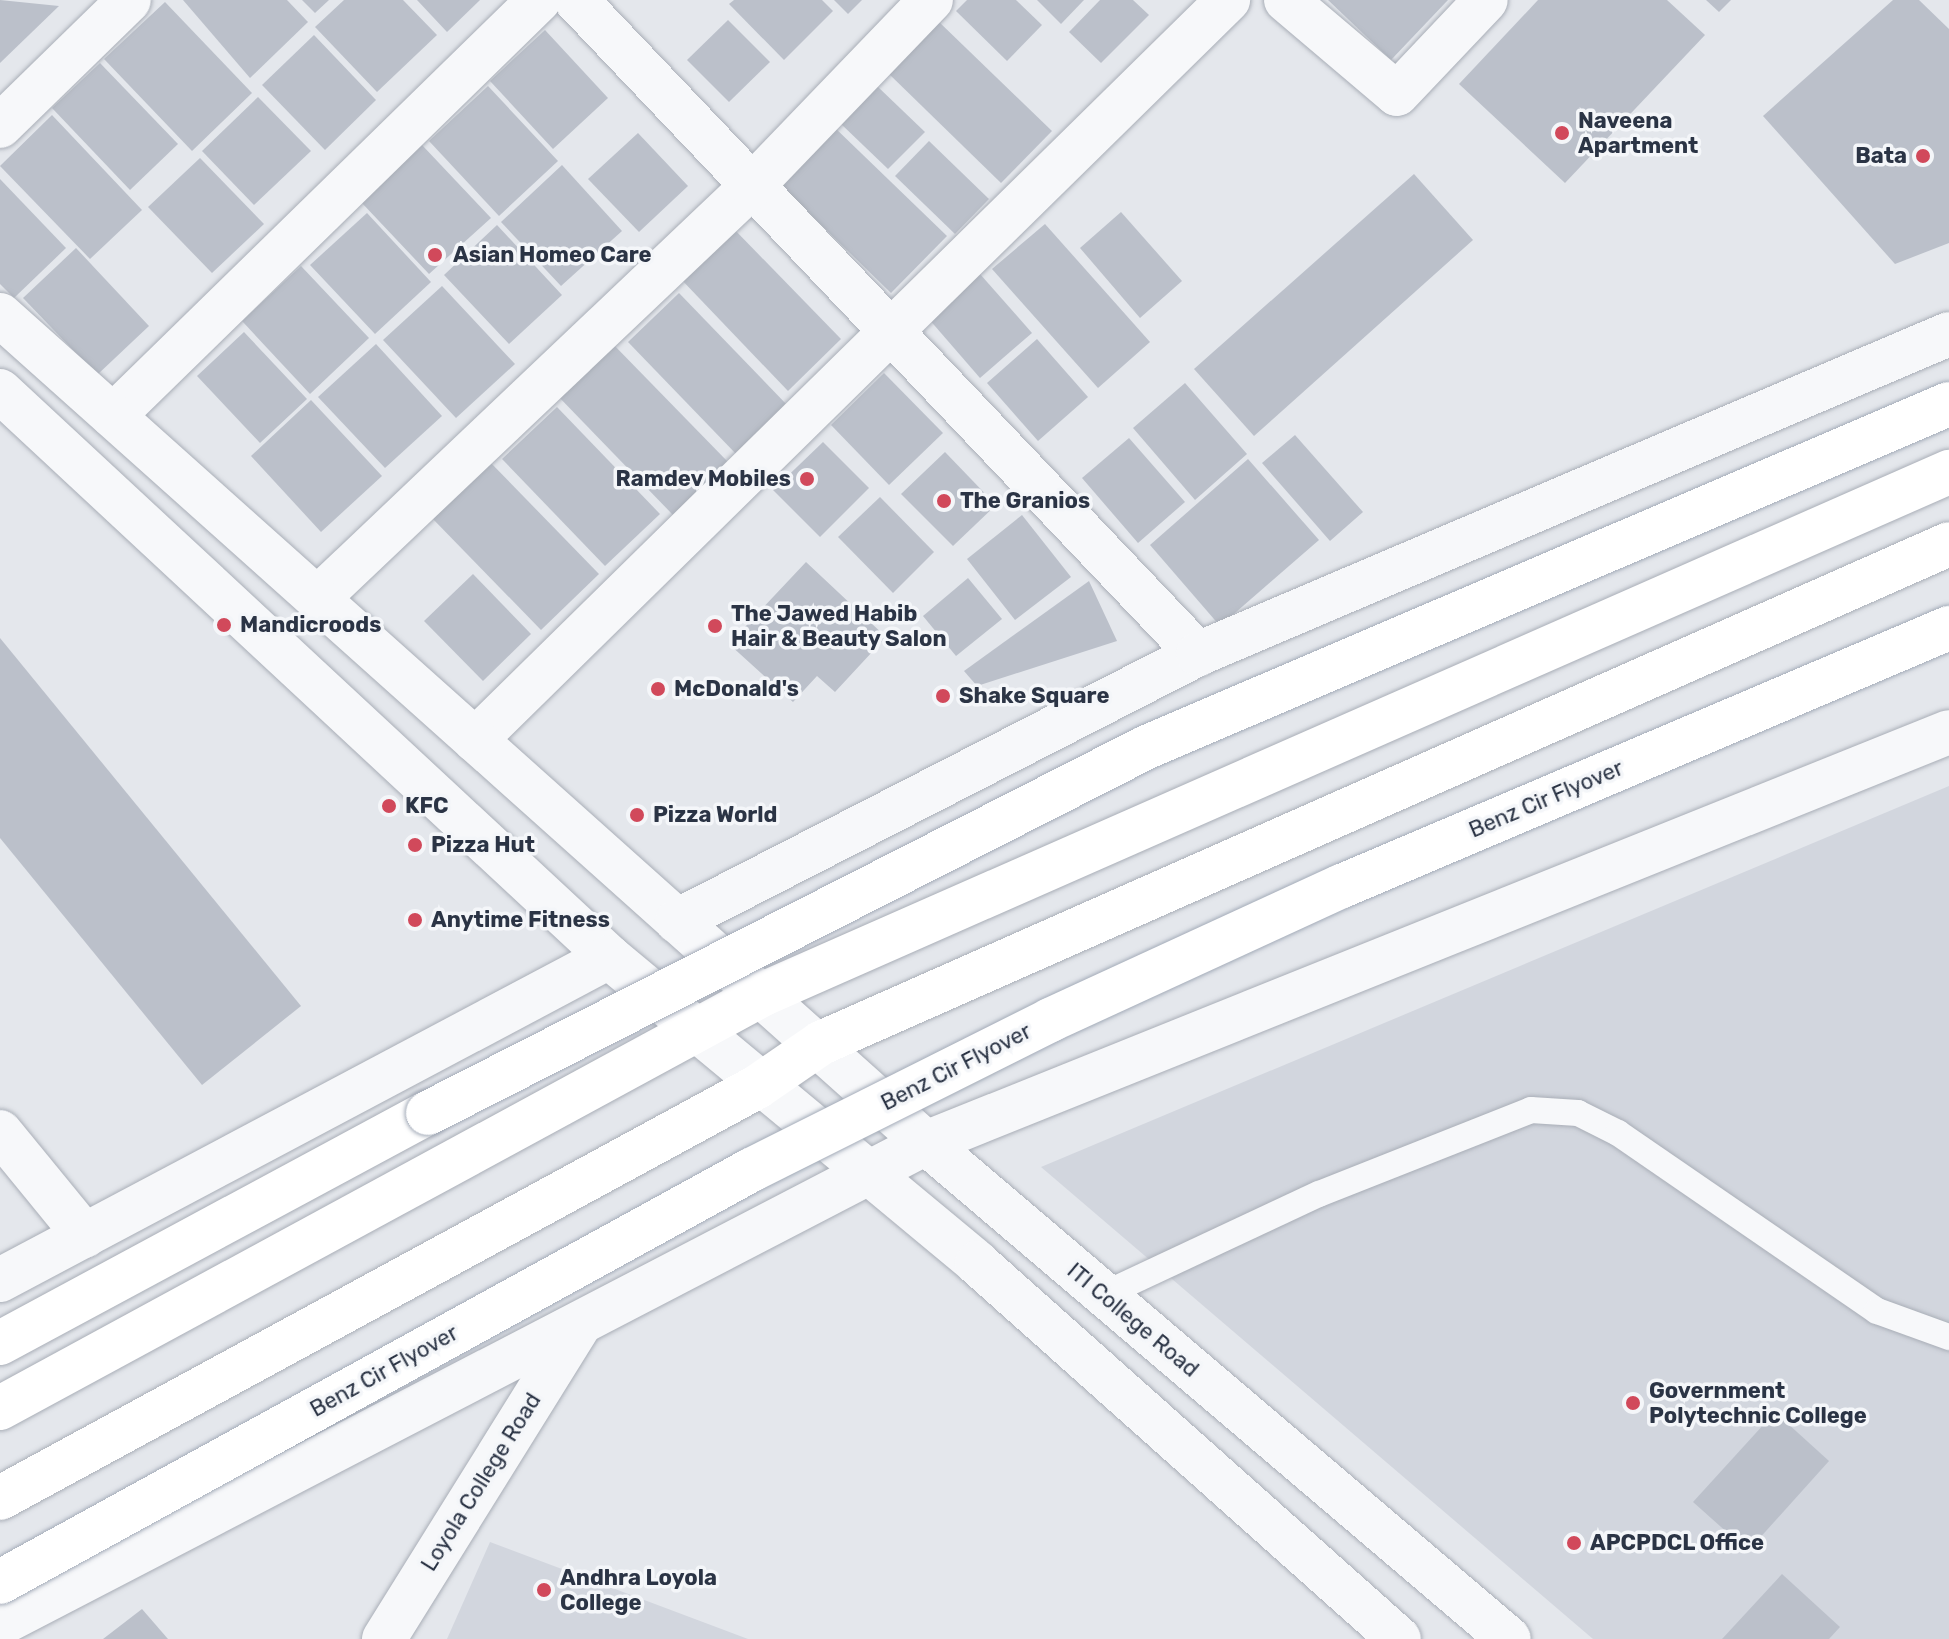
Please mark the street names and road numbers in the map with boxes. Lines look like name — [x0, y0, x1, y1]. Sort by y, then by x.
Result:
street label: Benz Cir Flyover — [1465, 755, 1627, 843]
street label: Benz Cir Flyover — [876, 1018, 1036, 1116]
street label: ITI College Road — [1062, 1257, 1204, 1383]
street label: Benz Cir Flyover — [305, 1319, 463, 1423]
street label: Loyola College Road — [416, 1388, 546, 1576]

